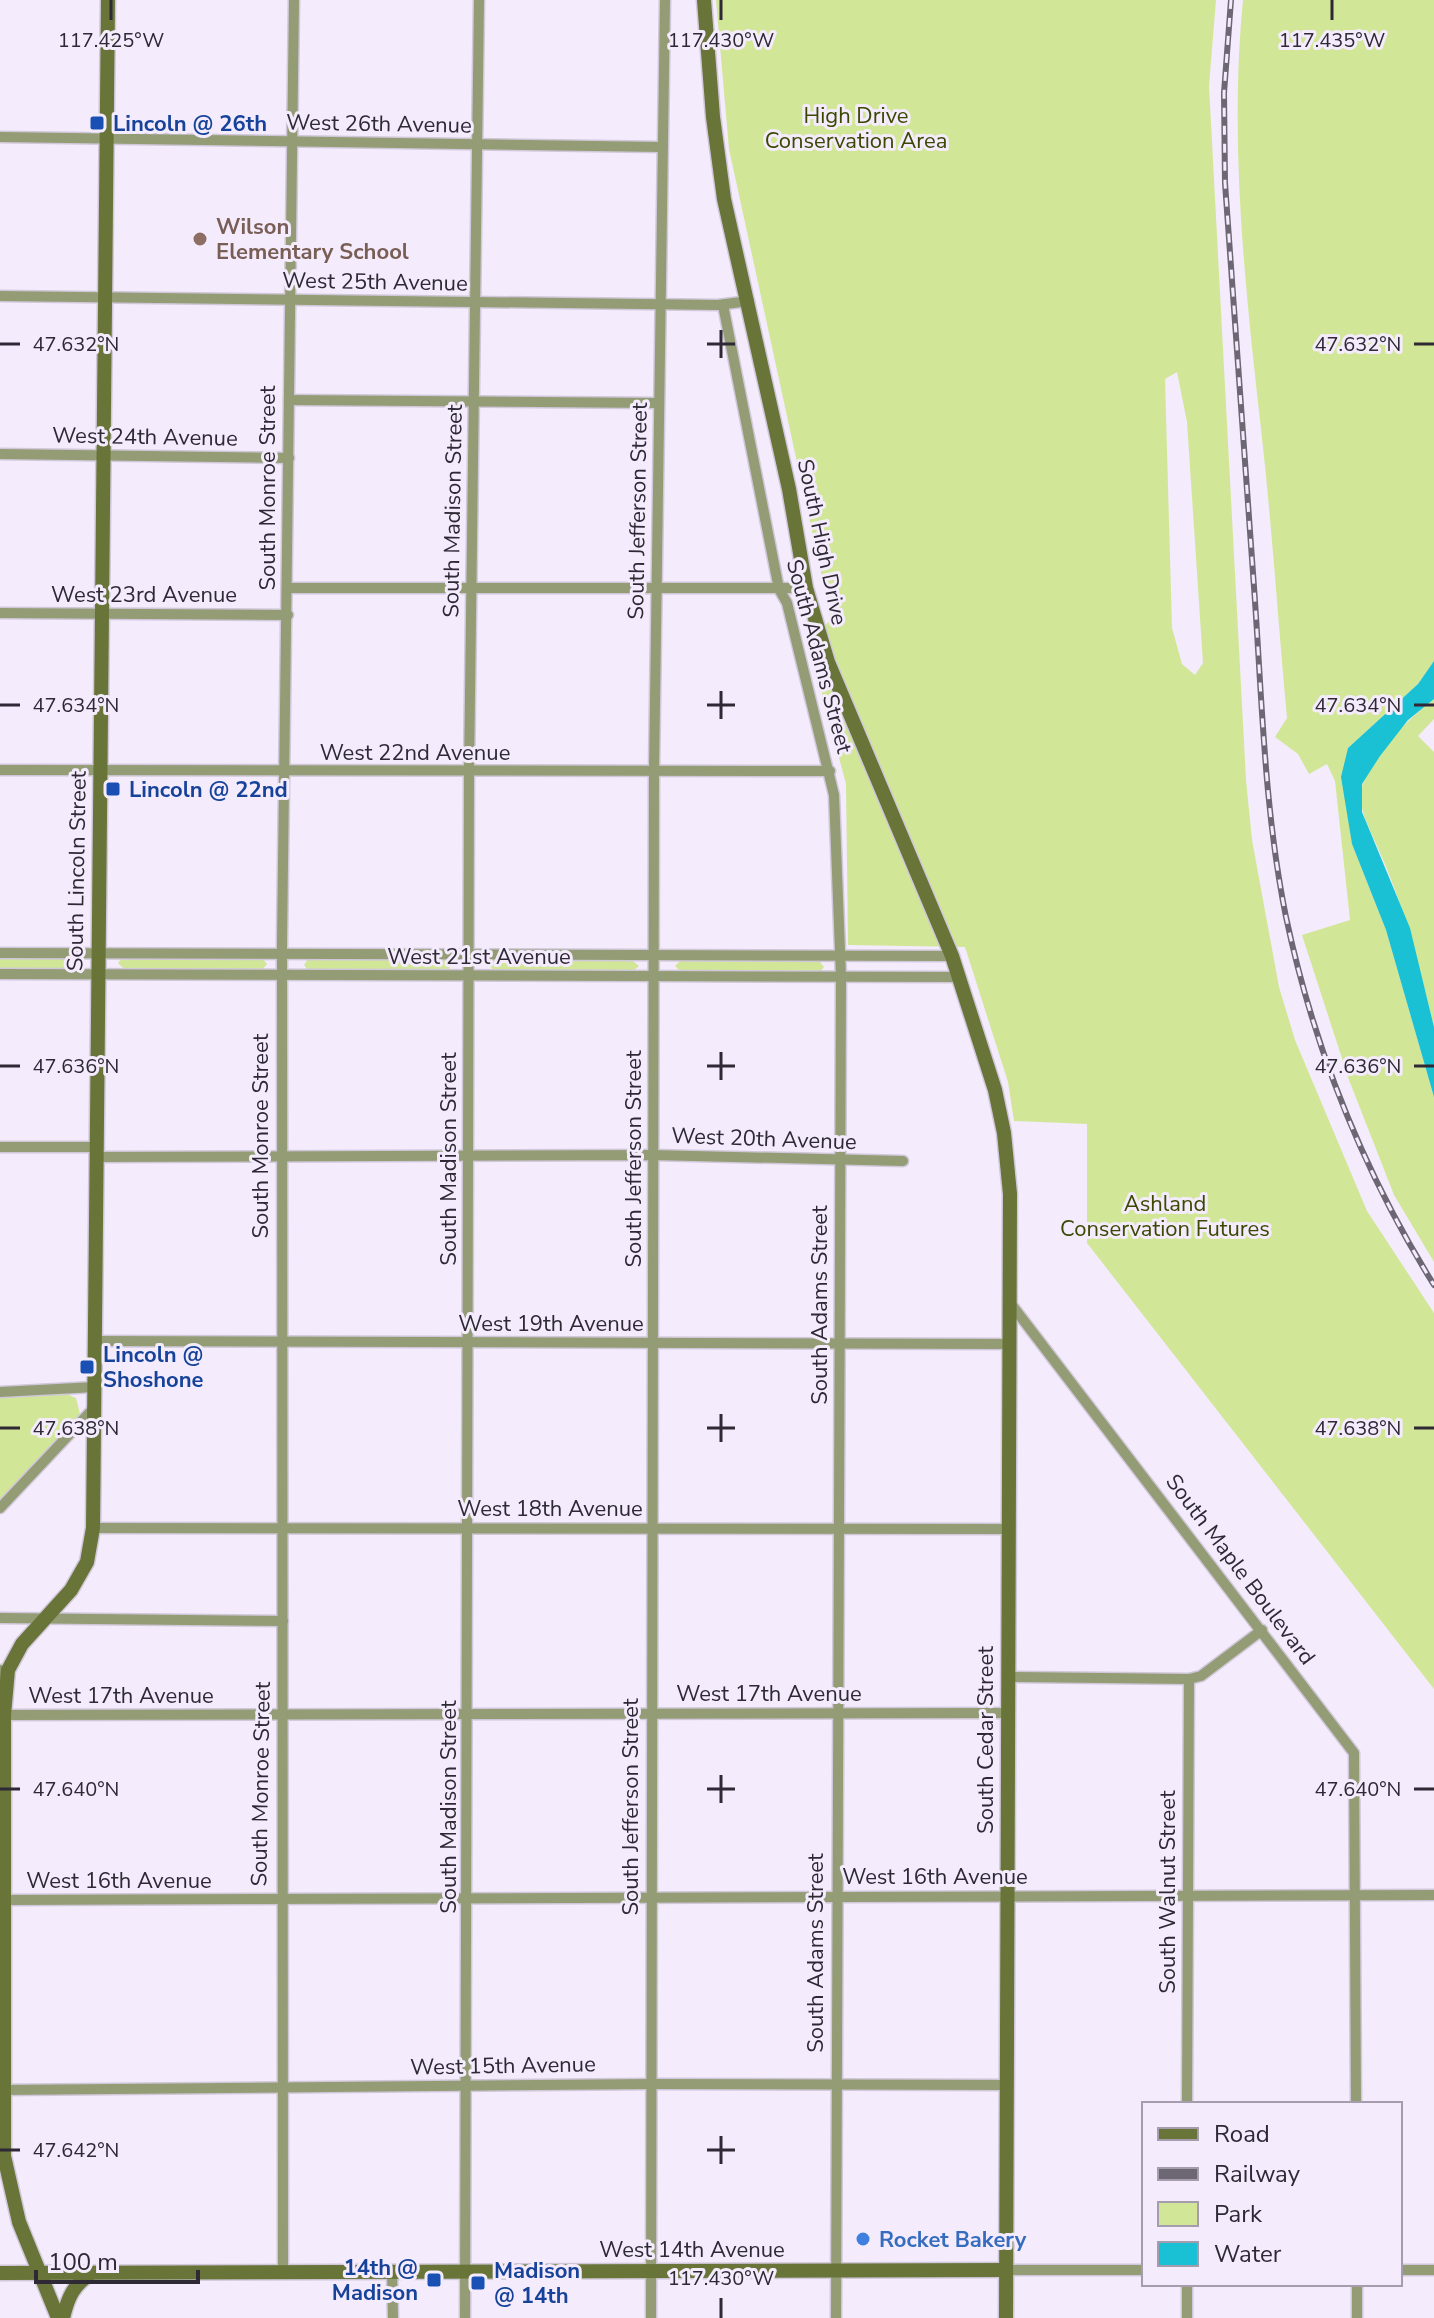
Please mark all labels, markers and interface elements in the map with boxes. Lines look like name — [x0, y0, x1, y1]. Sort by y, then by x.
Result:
text: 117.425°W — [58, 27, 164, 54]
text: 117.430°W — [668, 27, 774, 54]
text: 117.435°W — [1279, 27, 1385, 54]
park label: High Drive Conservation Area — [765, 101, 947, 156]
street label: West 26th Avenue — [286, 107, 472, 141]
place label: Lincoln @ 26th — [113, 109, 267, 139]
marker: Lincoln @ 26th — [88, 114, 106, 132]
place label: Wilson Elementary School — [216, 212, 409, 267]
marker: Wilson Elementary School — [191, 230, 209, 248]
street label: West 25th Avenue — [282, 265, 468, 299]
text: 47.632°N — [33, 331, 119, 358]
text: 47.632°N — [1315, 331, 1401, 358]
street label: South Monroe Street — [253, 385, 283, 590]
street label: South Jefferson Street — [621, 402, 655, 620]
street label: South Madison Street — [436, 404, 470, 618]
street label: West 24th Avenue — [52, 420, 238, 454]
street label: South High Drive — [790, 456, 854, 628]
street label: South Adams Street — [779, 556, 859, 757]
street label: West 23rd Avenue — [51, 580, 237, 610]
text: 47.634°N — [33, 692, 119, 719]
text: 47.634°N — [1315, 692, 1401, 719]
street label: West 22nd Avenue — [320, 738, 510, 768]
street label: South Lincoln Street — [60, 770, 94, 971]
place label: Lincoln @ 22nd — [129, 775, 288, 805]
marker: Lincoln @ 22nd — [104, 780, 122, 798]
street label: West 21st Avenue — [387, 942, 571, 972]
street label: South Monroe Street — [246, 1033, 276, 1238]
street label: South Jefferson Street — [619, 1050, 649, 1268]
street label: South Madison Street — [434, 1052, 464, 1266]
text: 47.636°N — [33, 1053, 119, 1080]
text: 47.636°N — [1315, 1053, 1401, 1080]
street label: West 20th Avenue — [671, 1121, 857, 1157]
park label: Ashland Conservation Futures — [1060, 1189, 1270, 1244]
street label: South Adams Street — [805, 1205, 835, 1405]
street label: West 19th Avenue — [458, 1309, 644, 1339]
place label: Lincoln @ Shoshone — [103, 1340, 204, 1395]
marker: Lincoln @ Shoshone — [78, 1358, 96, 1376]
text: 47.638°N — [33, 1415, 119, 1442]
text: 47.638°N — [1315, 1415, 1401, 1442]
street label: South Maple Boulevard — [1158, 1468, 1322, 1671]
street label: West 18th Avenue — [457, 1494, 643, 1524]
street label: South Cedar Street — [971, 1646, 1001, 1834]
street label: West 17th Avenue — [676, 1679, 862, 1709]
street label: West 17th Avenue — [28, 1681, 214, 1711]
street label: South Monroe Street — [244, 1681, 278, 1887]
street label: South Jefferson Street — [616, 1698, 646, 1916]
street label: South Madison Street — [434, 1700, 464, 1914]
text: 47.640°N — [33, 1776, 119, 1803]
text: 47.640°N — [1315, 1776, 1401, 1803]
street label: South Walnut Street — [1153, 1790, 1183, 1994]
street label: South Adams Street — [801, 1853, 831, 2053]
street label: West 16th Avenue — [842, 1862, 1028, 1892]
street label: West 16th Avenue — [26, 1866, 212, 1896]
street label: West 15th Avenue — [410, 2049, 596, 2083]
legend — [1142, 2102, 1402, 2286]
text: Road — [1214, 2118, 1270, 2150]
text: 47.642°N — [33, 2137, 119, 2164]
text: Railway — [1214, 2158, 1301, 2190]
text: Park — [1214, 2198, 1263, 2230]
place label: Rocket Bakery — [879, 2225, 1027, 2255]
marker: Rocket Bakery — [854, 2230, 872, 2248]
scale bar — [36, 2234, 198, 2284]
street label: West 14th Avenue — [599, 2235, 785, 2265]
text: Water — [1214, 2238, 1282, 2270]
text: 100 m — [48, 2246, 118, 2278]
place label: 14th @ Madison — [332, 2253, 418, 2308]
place label: Madison @ 14th — [494, 2256, 580, 2311]
text: 117.430°W — [668, 2265, 774, 2292]
marker: 14th @ Madison — [425, 2271, 443, 2289]
marker: Madison @ 14th — [469, 2274, 487, 2292]

